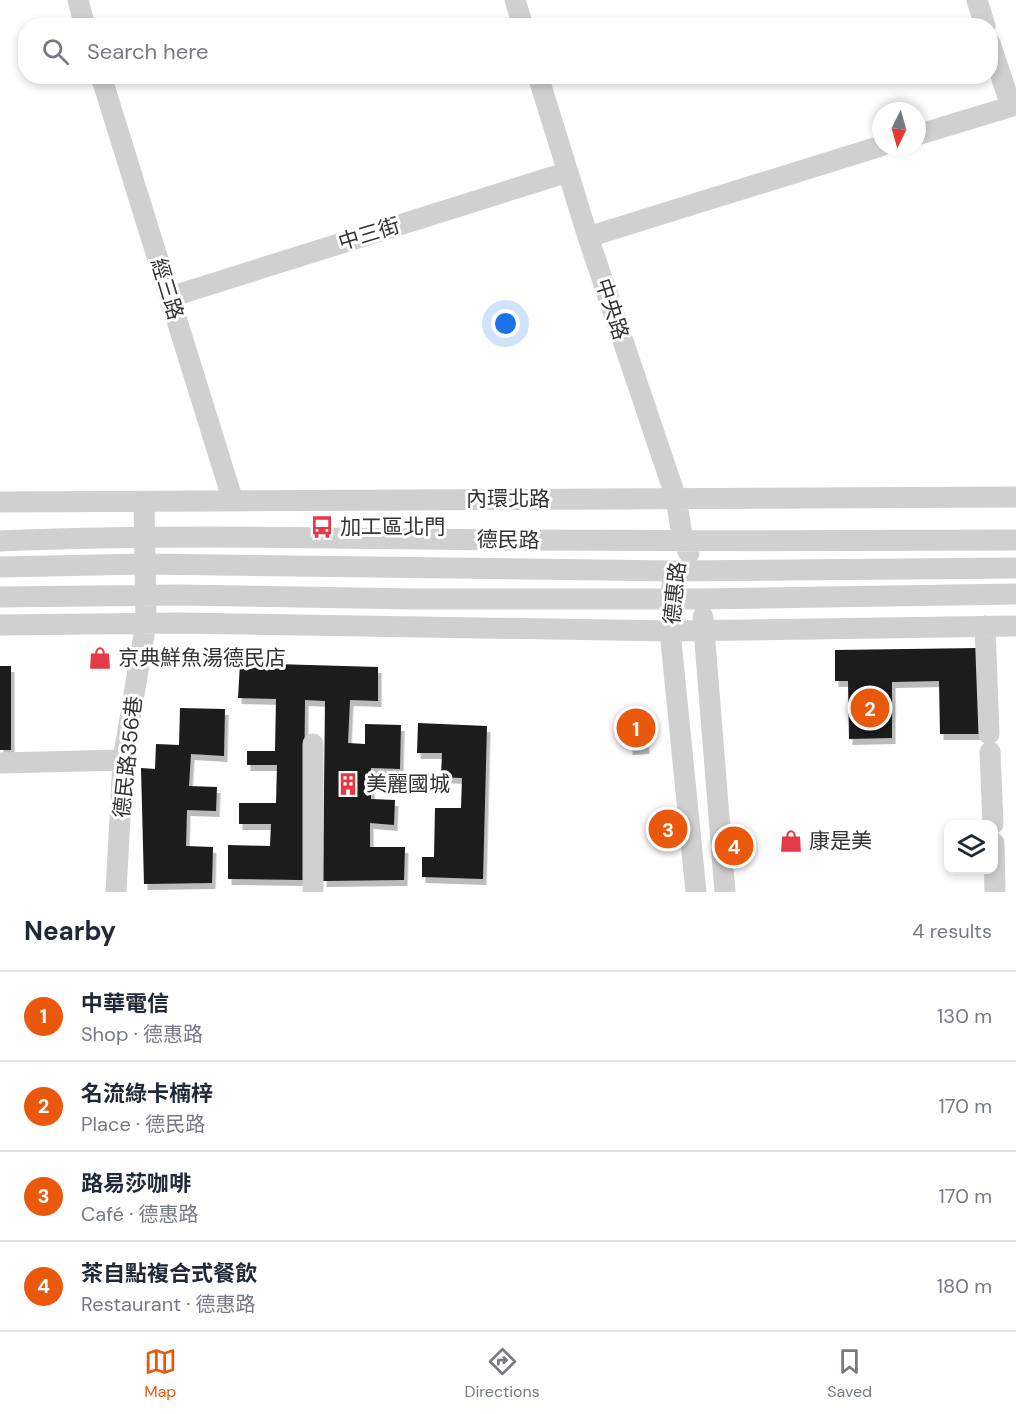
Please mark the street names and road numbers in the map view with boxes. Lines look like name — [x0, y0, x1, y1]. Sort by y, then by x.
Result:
street label: 中三街 — [335, 211, 403, 257]
street label: 經三路 — [144, 255, 190, 323]
street label: 中央路 — [589, 275, 635, 343]
street label: 內環北路 — [466, 485, 550, 513]
street label: 德民路 — [476, 525, 540, 555]
street label: 德惠路 — [658, 560, 692, 626]
street label: 德民路356巷 — [108, 695, 148, 819]

